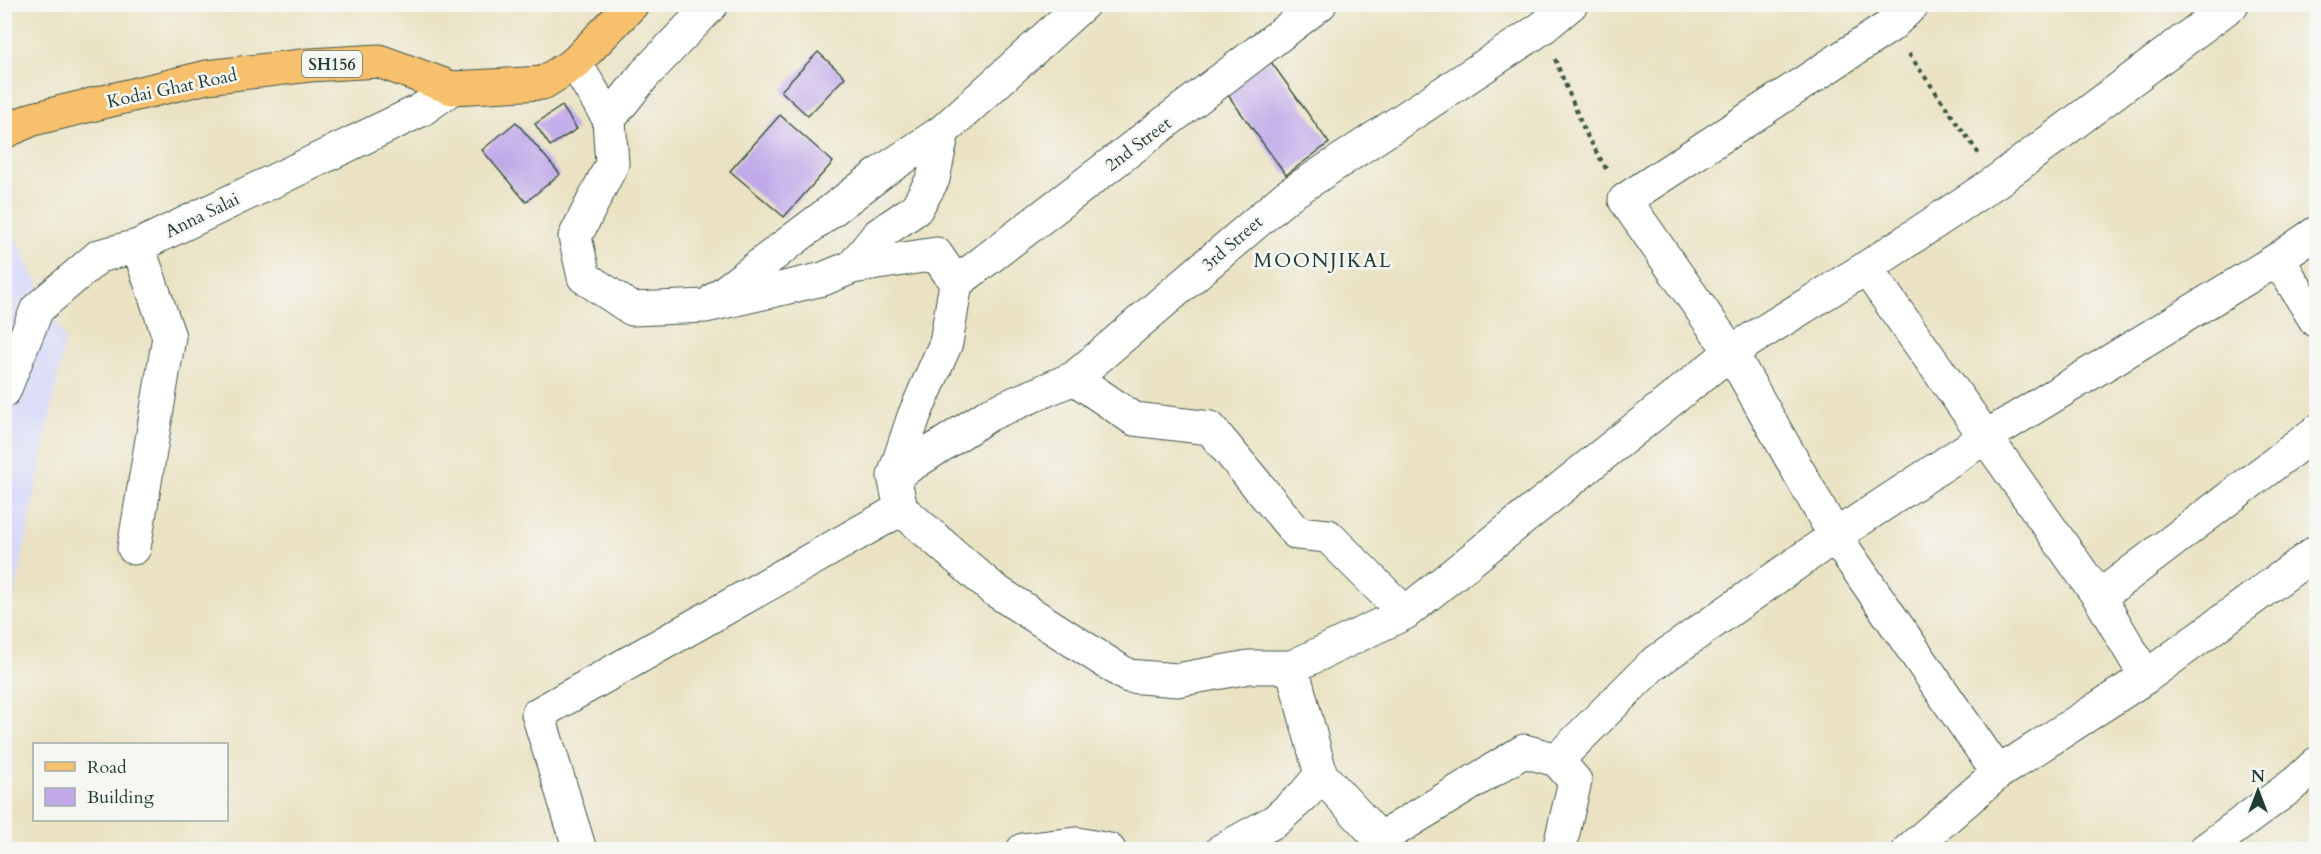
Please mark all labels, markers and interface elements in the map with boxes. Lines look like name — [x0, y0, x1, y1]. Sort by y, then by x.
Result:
road number: SH156 — [302, 51, 362, 77]
street label: Kodai Ghat Road — [105, 62, 240, 114]
street label: 2nd Street — [1100, 111, 1177, 178]
street label: Anna Salai — [161, 187, 244, 244]
street label: 3rd Street — [1196, 210, 1268, 277]
district label: MOONJIKAL — [1254, 247, 1392, 274]
legend — [33, 743, 228, 821]
text: Road — [87, 755, 127, 780]
north arrow — [2228, 761, 2288, 821]
text: N — [2251, 766, 2265, 788]
text: Building — [87, 785, 155, 810]

